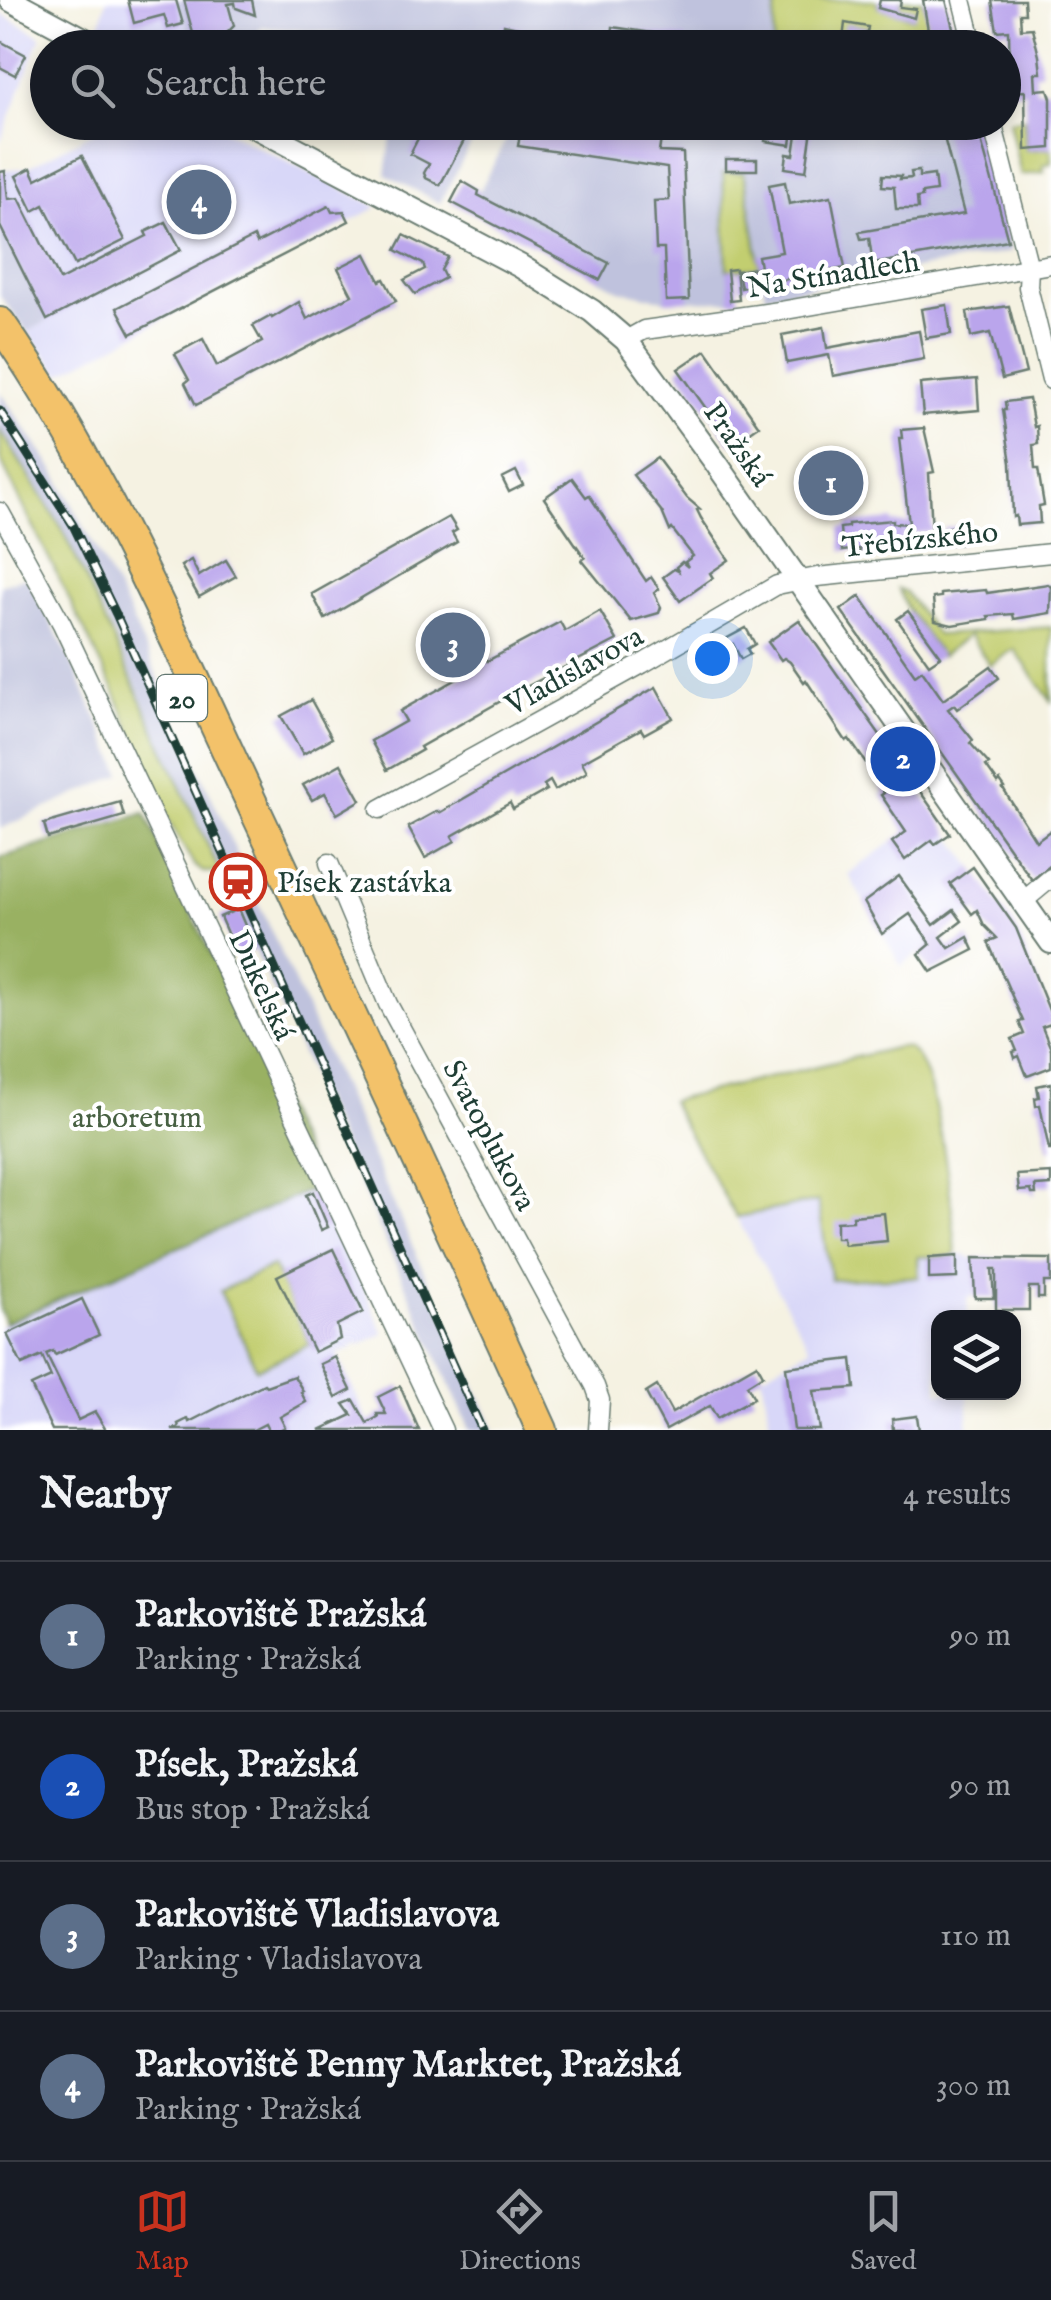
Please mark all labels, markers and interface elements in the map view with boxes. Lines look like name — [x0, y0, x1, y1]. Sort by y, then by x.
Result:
search box — [30, 30, 1021, 140]
icon: search — [65, 58, 120, 113]
text: Search here — [145, 61, 326, 109]
pin: 4 — [166, 164, 232, 240]
street label: Na Stínadlech — [744, 244, 922, 308]
street label: Pražská — [694, 395, 779, 495]
pin: 1 — [798, 446, 864, 520]
street label: Třebízského — [840, 514, 1000, 568]
pin: 3 — [420, 608, 486, 682]
street label: Vladislavova — [498, 618, 651, 726]
your location — [687, 633, 738, 684]
road number: 20 — [157, 675, 207, 721]
pin: 2 — [870, 722, 936, 796]
station icon: Písek zastávka — [208, 852, 268, 912]
place label: Písek zastávka — [277, 865, 452, 903]
street label: Dukelská — [218, 925, 302, 1047]
street label: Svatoplukova — [433, 1054, 544, 1218]
park label: arboretum — [72, 1100, 202, 1138]
map controls — [931, 1310, 1021, 1400]
button: layers — [931, 1310, 1021, 1400]
text: Nearby — [40, 1469, 171, 1522]
text: 4 results — [903, 1475, 1011, 1516]
text: Parkoviště Pražská — [135, 1592, 426, 1640]
text: 1 — [67, 1616, 78, 1657]
text: 90 m — [950, 1616, 1011, 1657]
text: Parking · Pražská — [135, 1640, 361, 1681]
text: Písek, Pražská — [135, 1742, 358, 1790]
text: 2 — [65, 1766, 80, 1807]
text: 90 m — [950, 1766, 1011, 1807]
text: Bus stop · Pražská — [135, 1790, 370, 1831]
text: Parkoviště Vladislavova — [135, 1892, 499, 1940]
text: 3 — [67, 1916, 78, 1957]
text: 110 m — [940, 1916, 1011, 1957]
text: Parking · Vladislavova — [135, 1940, 422, 1981]
text: Parkoviště Penny Marktet, Pražská — [135, 2042, 681, 2090]
text: 4 — [65, 2066, 80, 2107]
text: 300 m — [936, 2066, 1011, 2107]
text: Parking · Pražská — [135, 2090, 361, 2131]
tab: Map — [135, 2184, 190, 2279]
tab: Directions — [459, 2184, 581, 2279]
tab: Saved — [850, 2184, 916, 2279]

